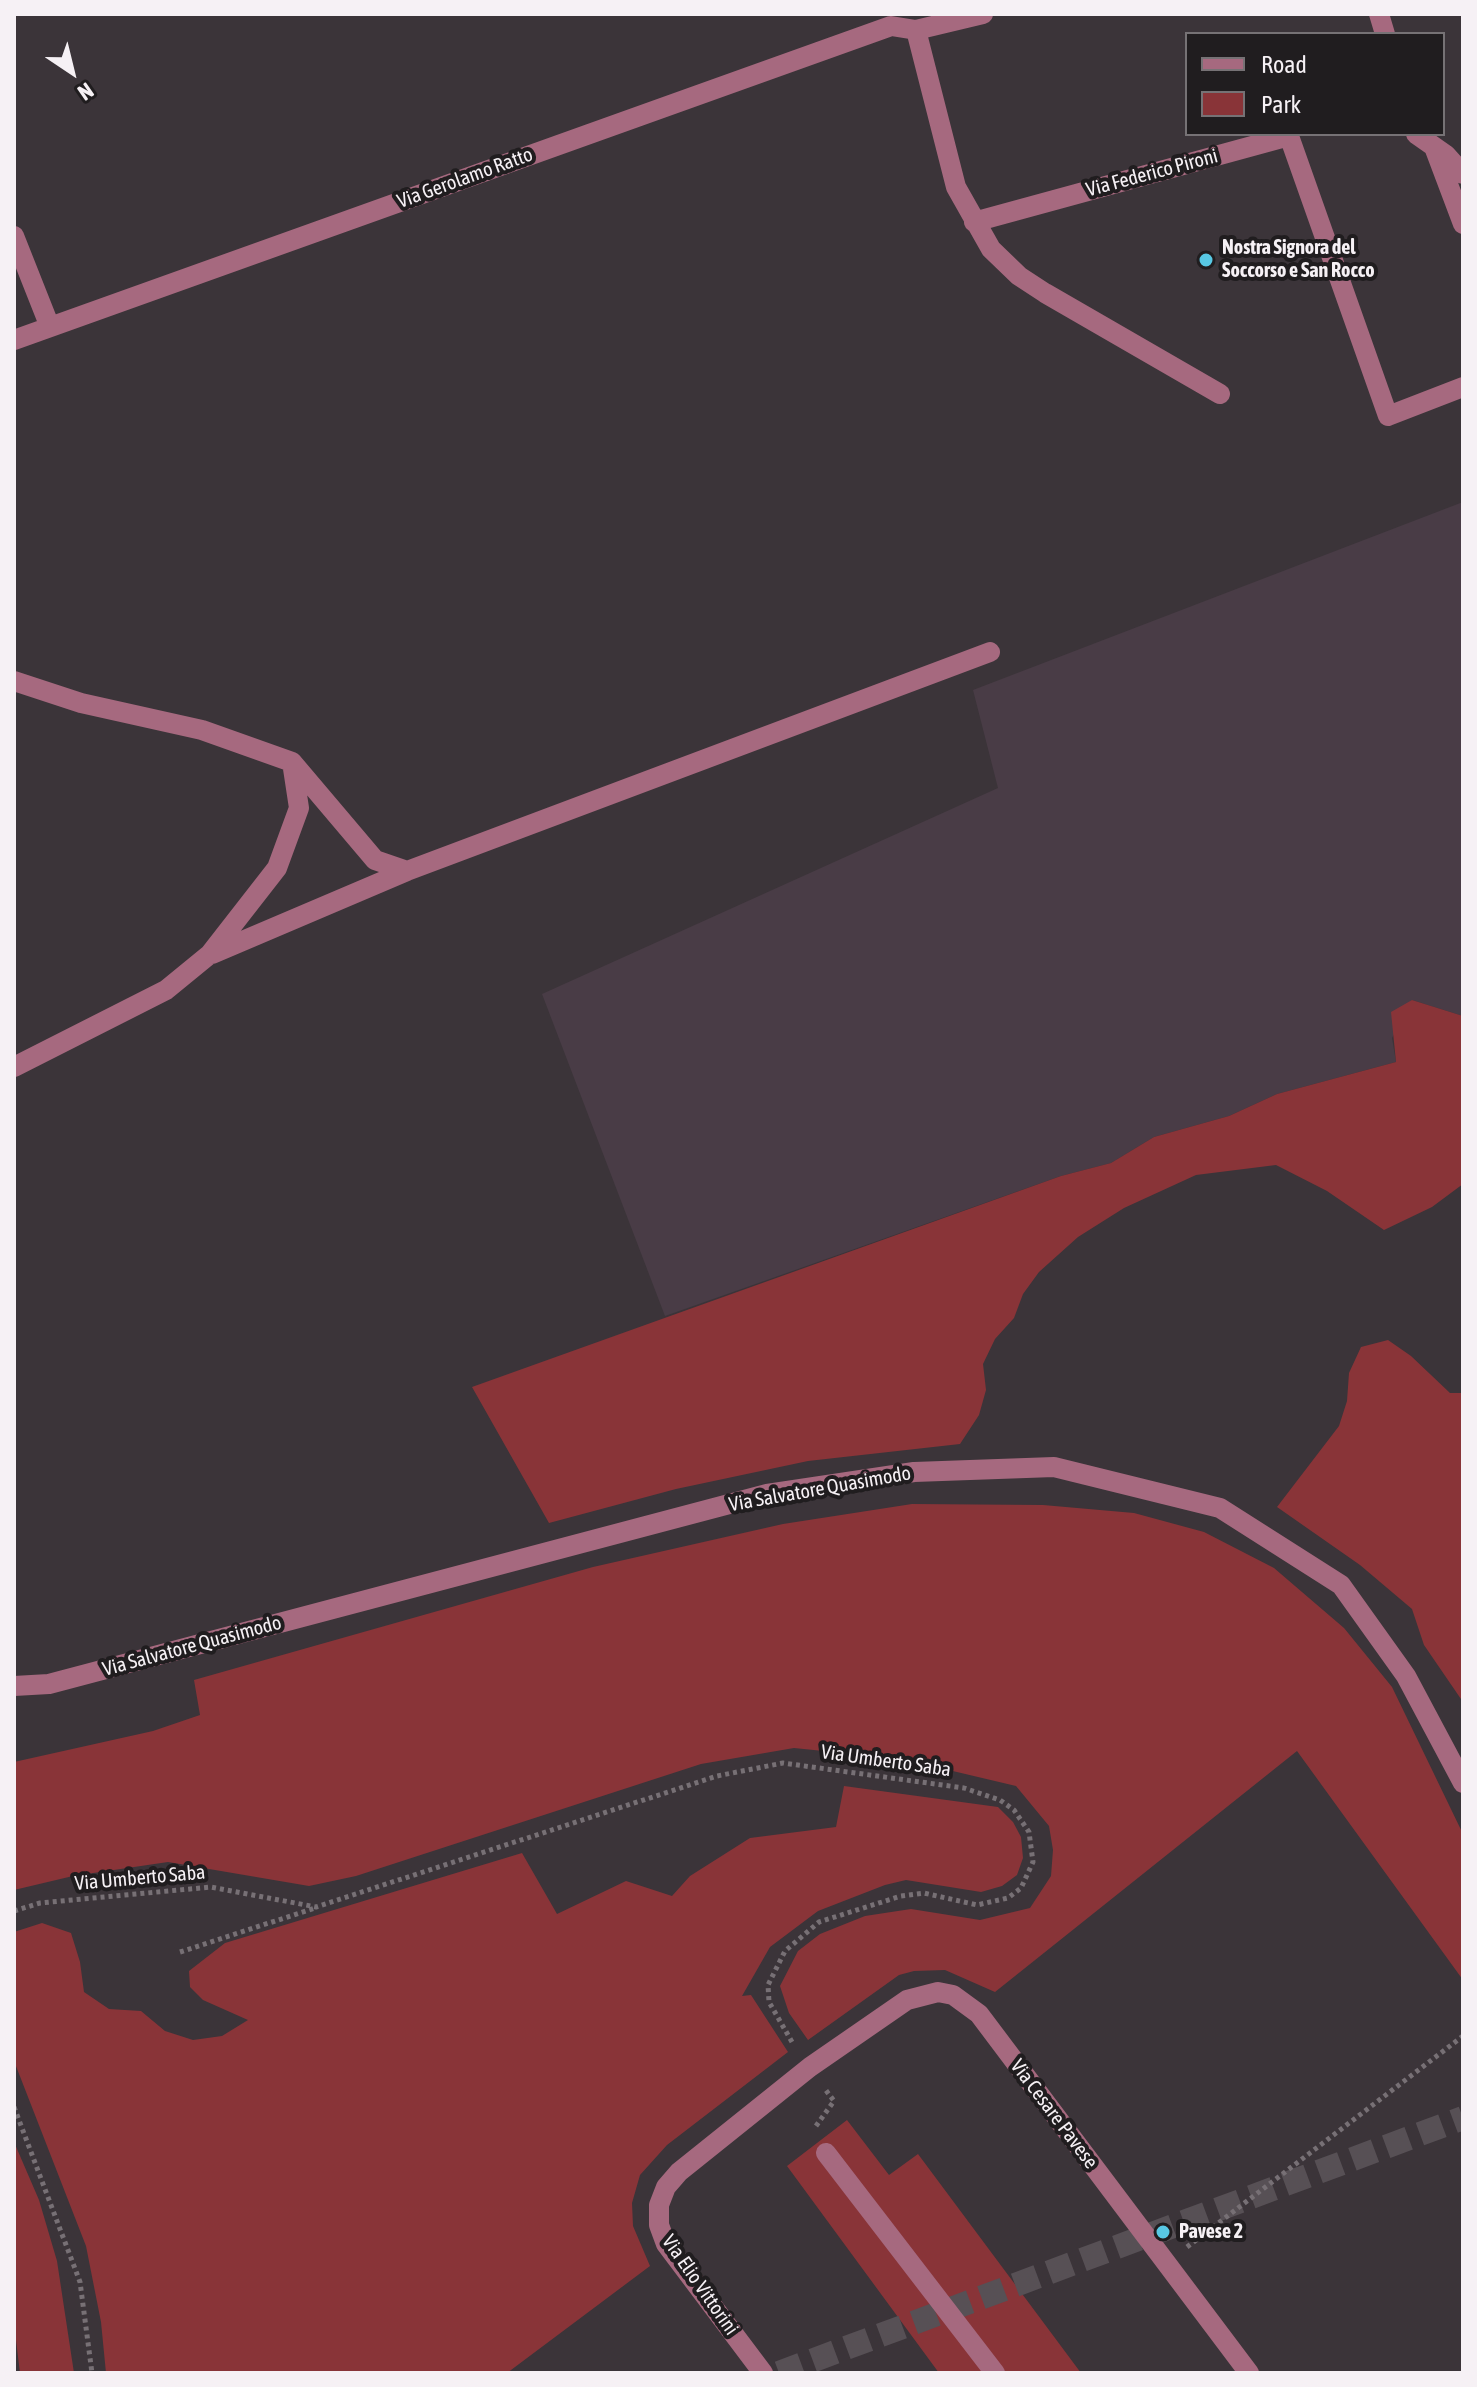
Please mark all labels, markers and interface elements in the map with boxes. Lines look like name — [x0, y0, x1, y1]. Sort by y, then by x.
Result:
north arrow — [32, 32, 112, 112]
legend — [1185, 32, 1445, 136]
text: Road — [1261, 51, 1307, 78]
text: N — [73, 77, 99, 106]
text: Park — [1261, 91, 1301, 118]
street label: Via Gerolamo Ratto — [394, 142, 536, 214]
street label: Via Federico Pironi — [1084, 144, 1220, 202]
place label: Nostra Signora del Soccorso e San Rocco — [1222, 236, 1375, 283]
marker: Nostra Signora del Soccorso e San Rocco — [1197, 251, 1215, 269]
street label: Via Salvatore Quasimodo — [727, 1461, 913, 1517]
street label: Via Salvatore Quasimodo — [100, 1611, 284, 1681]
street label: Via Umberto Saba — [819, 1740, 953, 1782]
street label: Via Umberto Saba — [74, 1860, 206, 1896]
street label: Via Cesare Pavese — [1005, 2055, 1103, 2173]
place label: Pavese 2 — [1179, 2220, 1243, 2244]
marker: Pavese 2 — [1154, 2223, 1172, 2241]
street label: Via Elio Vittorini — [657, 2230, 743, 2340]

